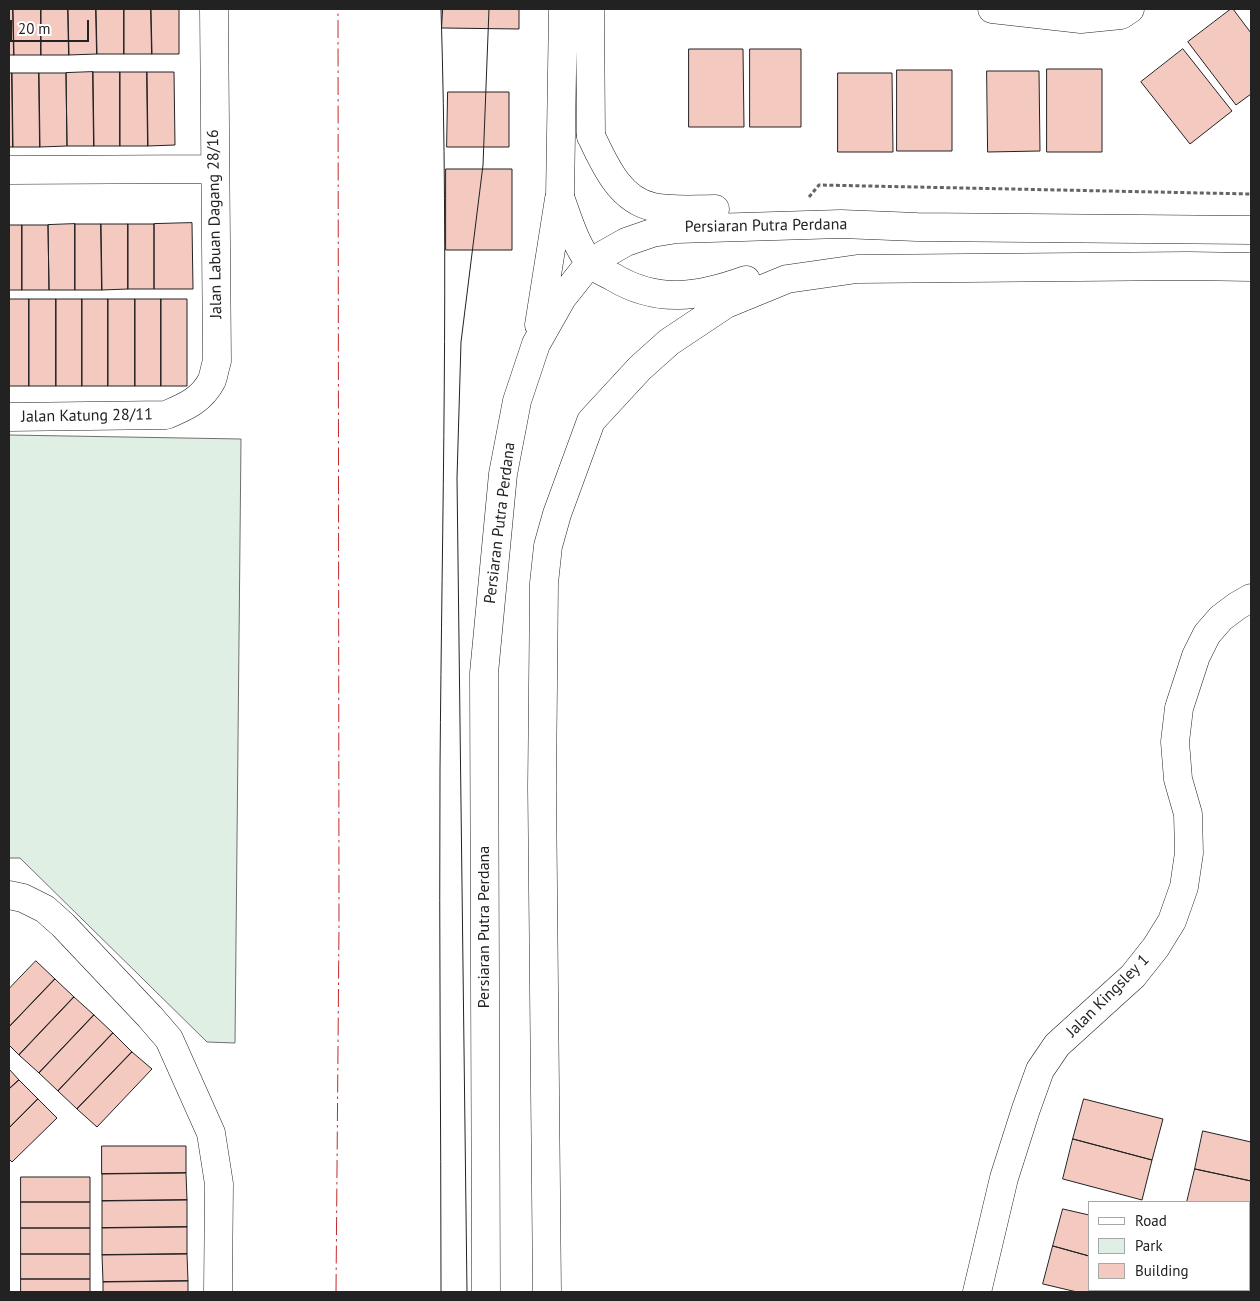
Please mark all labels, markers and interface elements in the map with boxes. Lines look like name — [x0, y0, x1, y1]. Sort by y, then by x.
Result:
scale bar — [12, 10, 91, 42]
text: 20 m — [18, 19, 51, 38]
street label: Jalan Labuan Dagang 28/16 — [204, 129, 226, 319]
street label: Persiaran Putra Perdana — [685, 215, 847, 237]
street label: Jalan Katung 28/11 — [21, 405, 153, 427]
street label: Persiaran Putra Perdana — [481, 441, 519, 605]
street label: Persiaran Putra Perdana — [474, 846, 494, 1008]
street label: Jalan Kingsley 1 — [1063, 951, 1153, 1041]
legend — [1088, 1201, 1250, 1291]
text: Road — [1135, 1211, 1167, 1230]
text: Park — [1135, 1236, 1163, 1255]
text: Building — [1135, 1261, 1189, 1280]

